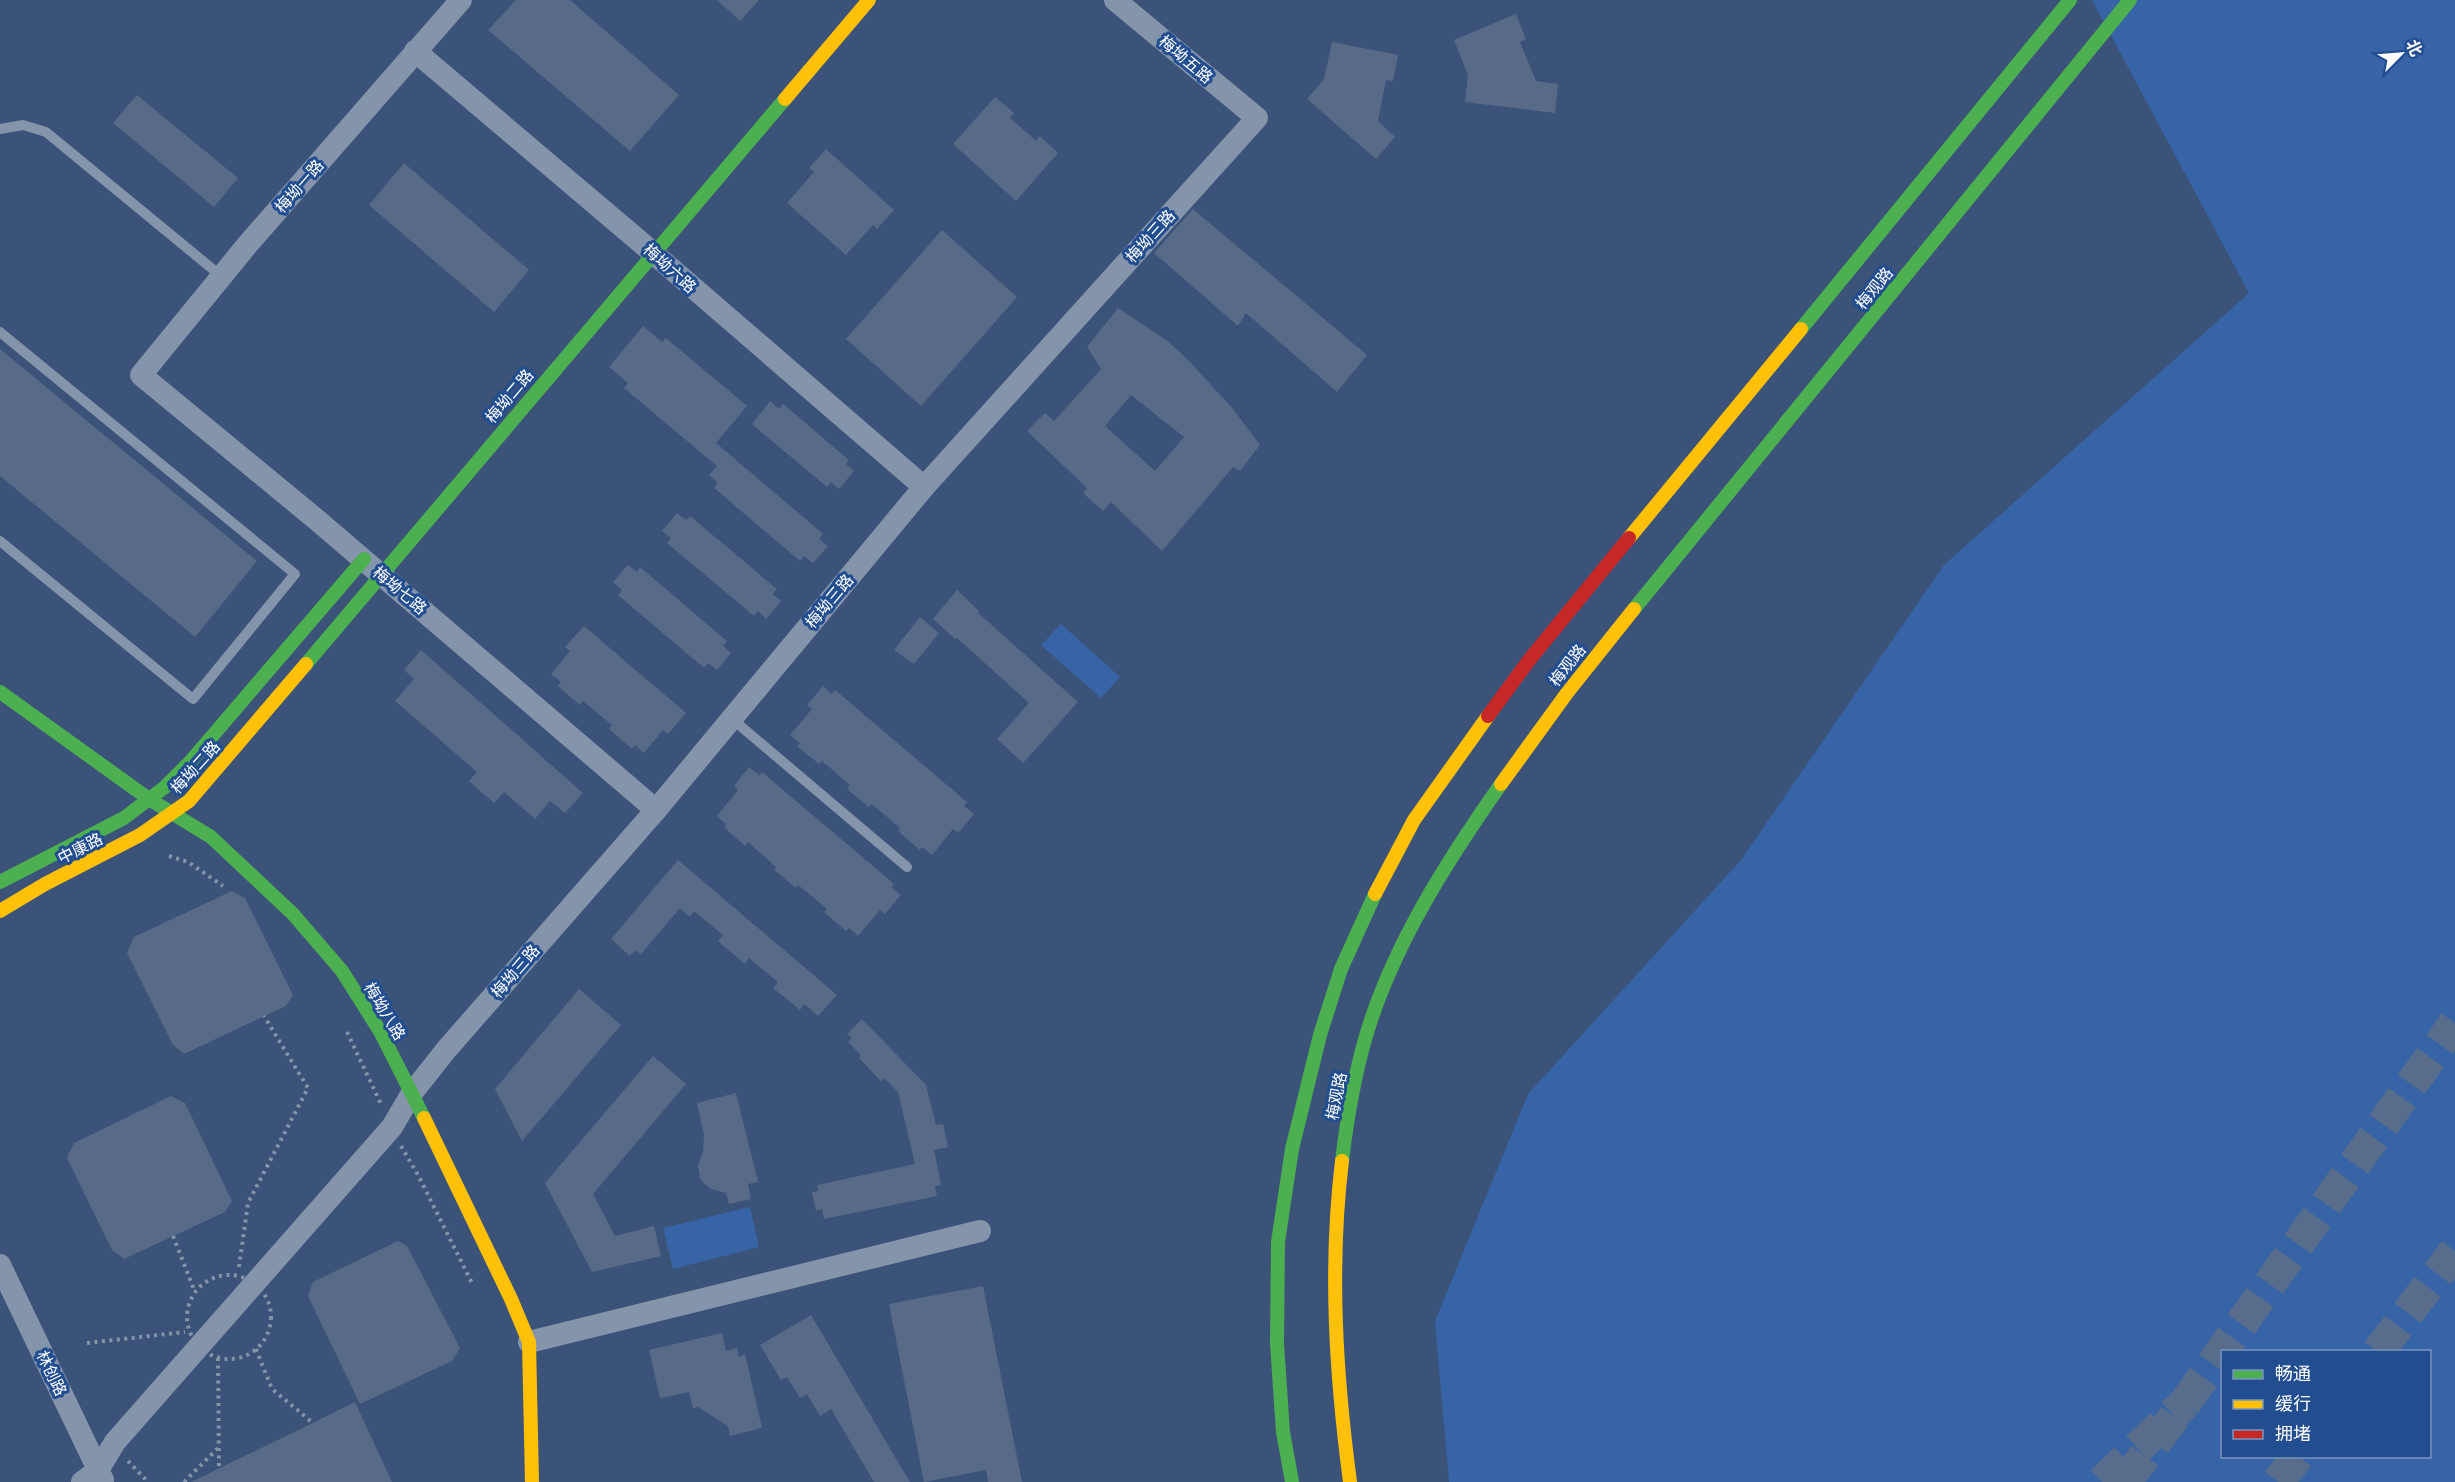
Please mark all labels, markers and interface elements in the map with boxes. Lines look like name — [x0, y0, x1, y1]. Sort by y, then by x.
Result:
north arrow — [2371, 24, 2431, 84]
street label: 梅坳五路 — [1156, 32, 1216, 86]
text: 北 — [2403, 37, 2426, 59]
street label: 梅坳一路 — [271, 156, 327, 216]
street label: 梅坳三路 — [1122, 206, 1178, 266]
street label: 梅坳六路 — [640, 240, 700, 296]
street label: 梅观路 — [1852, 264, 1896, 312]
street label: 梅坳二路 — [482, 366, 536, 426]
street label: 梅坳七路 — [370, 563, 430, 617]
street label: 梅坳三路 — [802, 571, 856, 631]
street label: 梅观路 — [1545, 641, 1589, 689]
street label: 梅坳二路 — [167, 737, 223, 797]
street label: 中康路 — [55, 829, 105, 867]
street label: 梅坳三路 — [487, 941, 543, 1001]
street label: 梅坳八路 — [361, 979, 409, 1043]
street label: 梅观路 — [1323, 1071, 1349, 1121]
street label: 林创路 — [33, 1347, 71, 1399]
legend — [2221, 1350, 2431, 1458]
text: 畅通 — [2275, 1363, 2311, 1384]
text: 缓行 — [2275, 1393, 2311, 1414]
text: 拥堵 — [2275, 1423, 2311, 1444]

